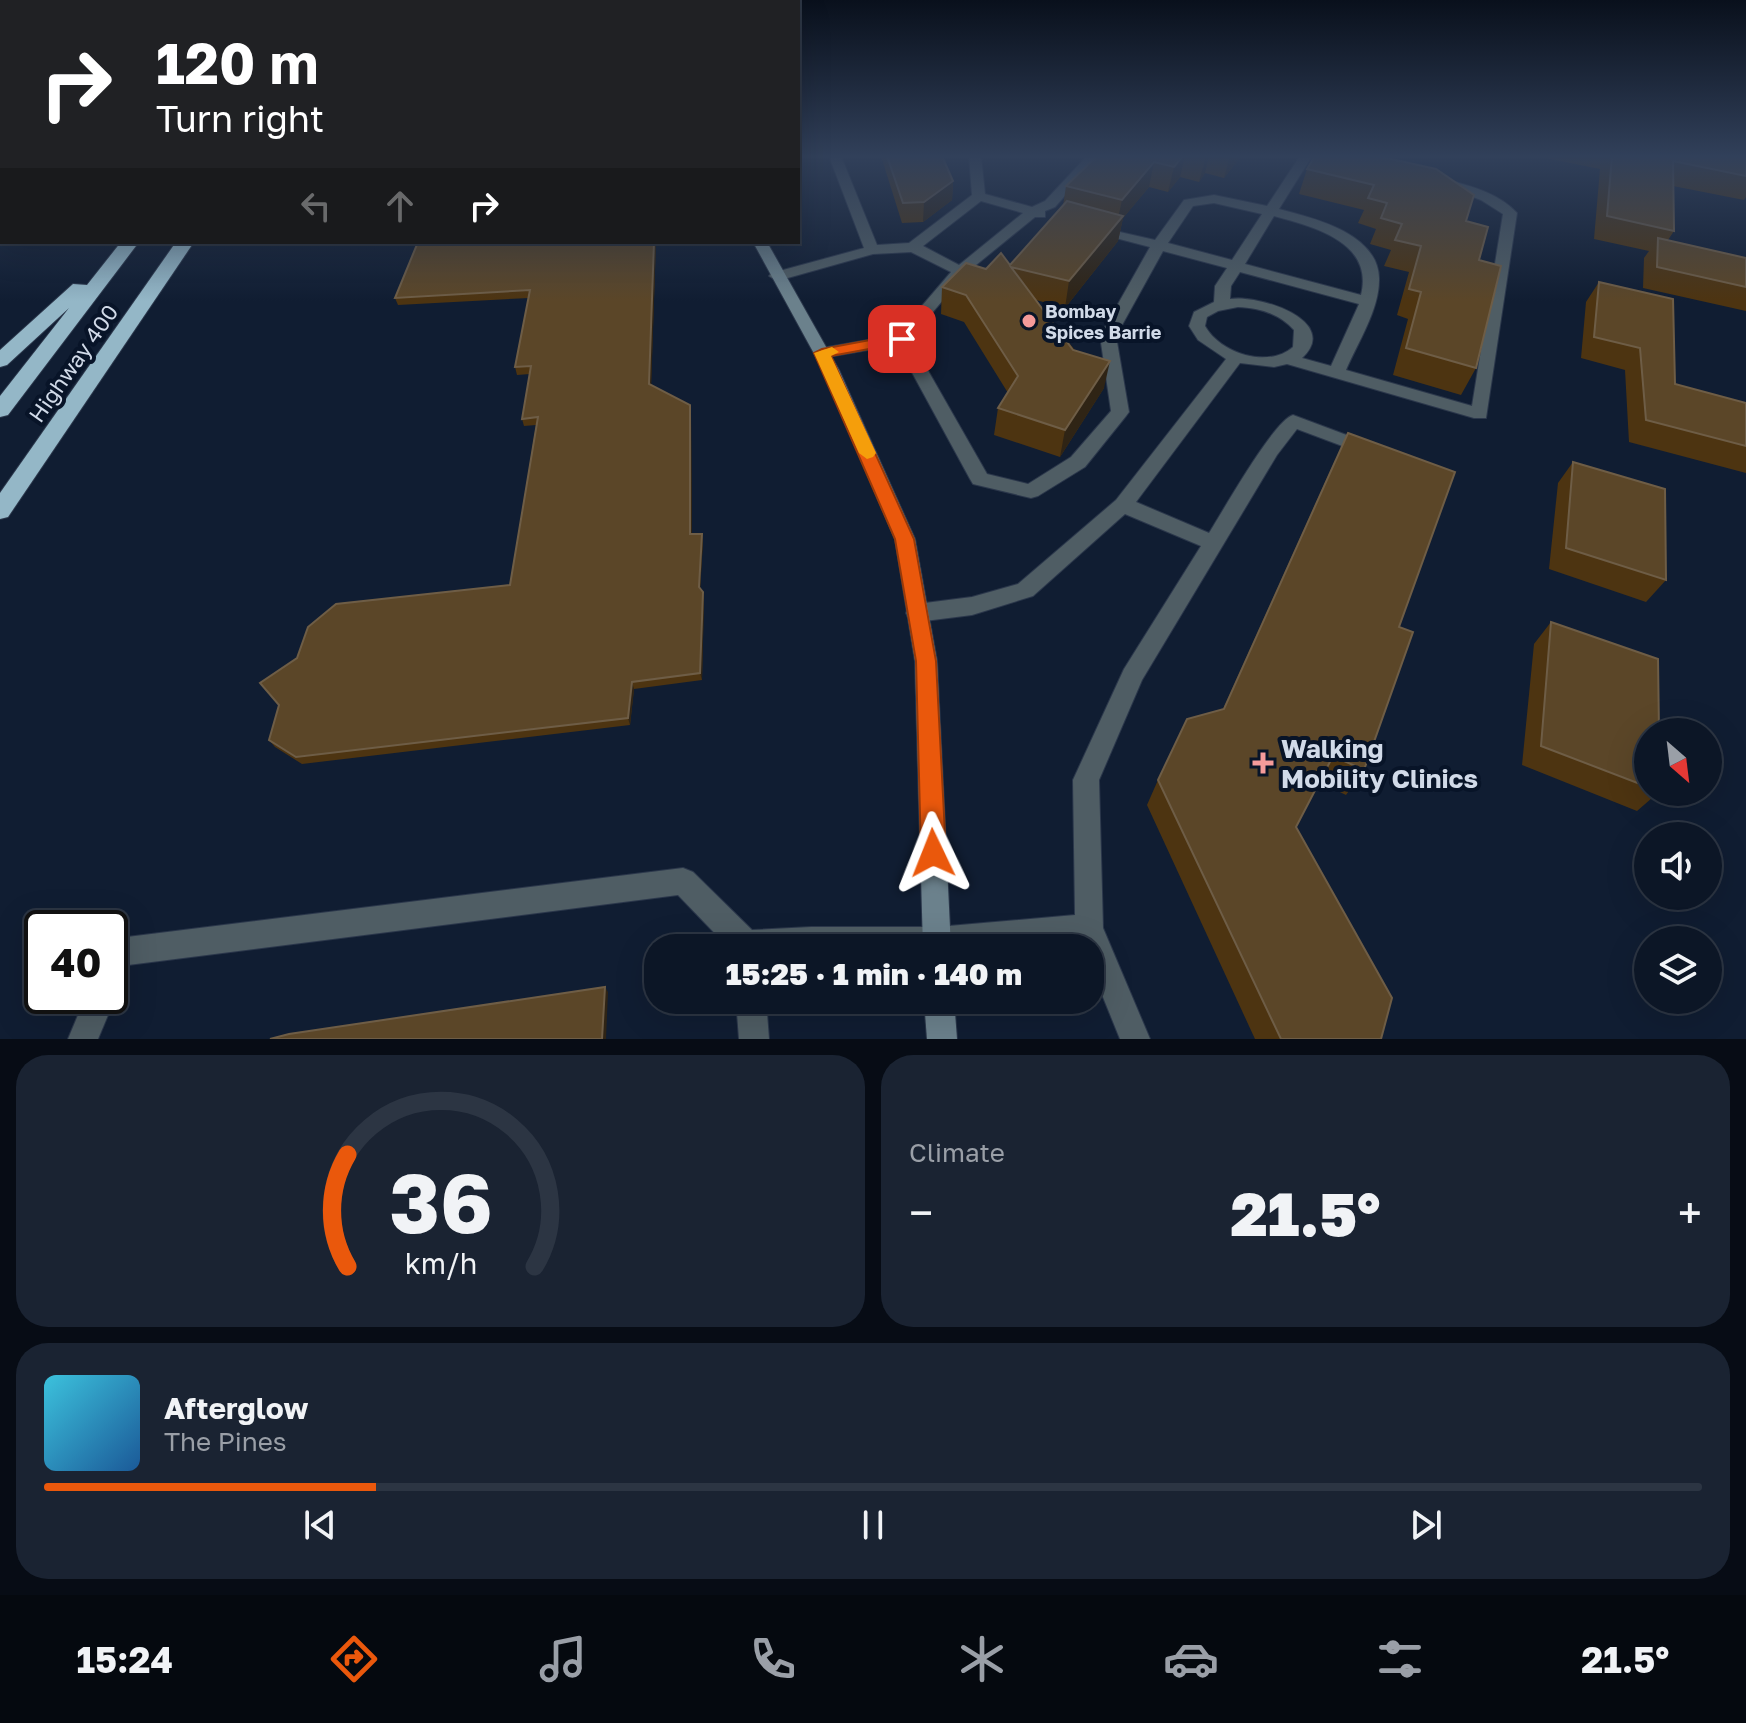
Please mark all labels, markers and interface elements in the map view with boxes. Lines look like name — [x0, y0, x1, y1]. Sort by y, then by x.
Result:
text: 120 m — [156, 29, 318, 96]
icon: right — [24, 32, 128, 136]
text: Turn right — [156, 97, 324, 140]
icon: left — [294, 184, 338, 228]
icon: ahead — [378, 184, 422, 228]
icon: right — [462, 184, 506, 228]
street label: Highway 400 — [23, 299, 123, 427]
place label: Bombay Spices Barrie — [1045, 300, 1162, 343]
pin — [868, 305, 936, 373]
marker: Bombay Spices Barrie — [1020, 312, 1038, 330]
icon: arrive — [880, 317, 924, 361]
north arrow — [1634, 718, 1722, 806]
map controls — [1634, 718, 1722, 1014]
place label: Walking Mobility Clinics — [1281, 733, 1478, 794]
marker: Walking Mobility Clinics — [1252, 752, 1274, 774]
position arrow — [891, 811, 975, 895]
button: sound — [1634, 822, 1722, 910]
speed limit sign: 40 — [24, 910, 128, 1014]
button: layers — [1634, 926, 1722, 1014]
text: 15:25 · 1 min · 140 m — [726, 956, 1022, 992]
text: Climate — [909, 1137, 1005, 1168]
text: 36 — [389, 1151, 492, 1251]
text: 21.5° — [1231, 1177, 1380, 1249]
text: − — [909, 1186, 933, 1239]
text: + — [1678, 1186, 1702, 1239]
text: km/h — [404, 1246, 477, 1280]
text: Afterglow — [164, 1390, 308, 1426]
text: The Pines — [164, 1426, 287, 1457]
icon: previous — [298, 1503, 342, 1547]
icon: pause — [851, 1503, 895, 1547]
icon: next — [1404, 1503, 1448, 1547]
icon: directions — [326, 1631, 382, 1687]
icon: music — [535, 1631, 591, 1687]
icon: phone — [745, 1631, 801, 1687]
icon: climate — [954, 1631, 1010, 1687]
icon: car — [1163, 1631, 1219, 1687]
icon: filters — [1372, 1631, 1428, 1687]
text: 15:24 — [77, 1638, 173, 1681]
text: 21.5° — [1581, 1638, 1669, 1681]

